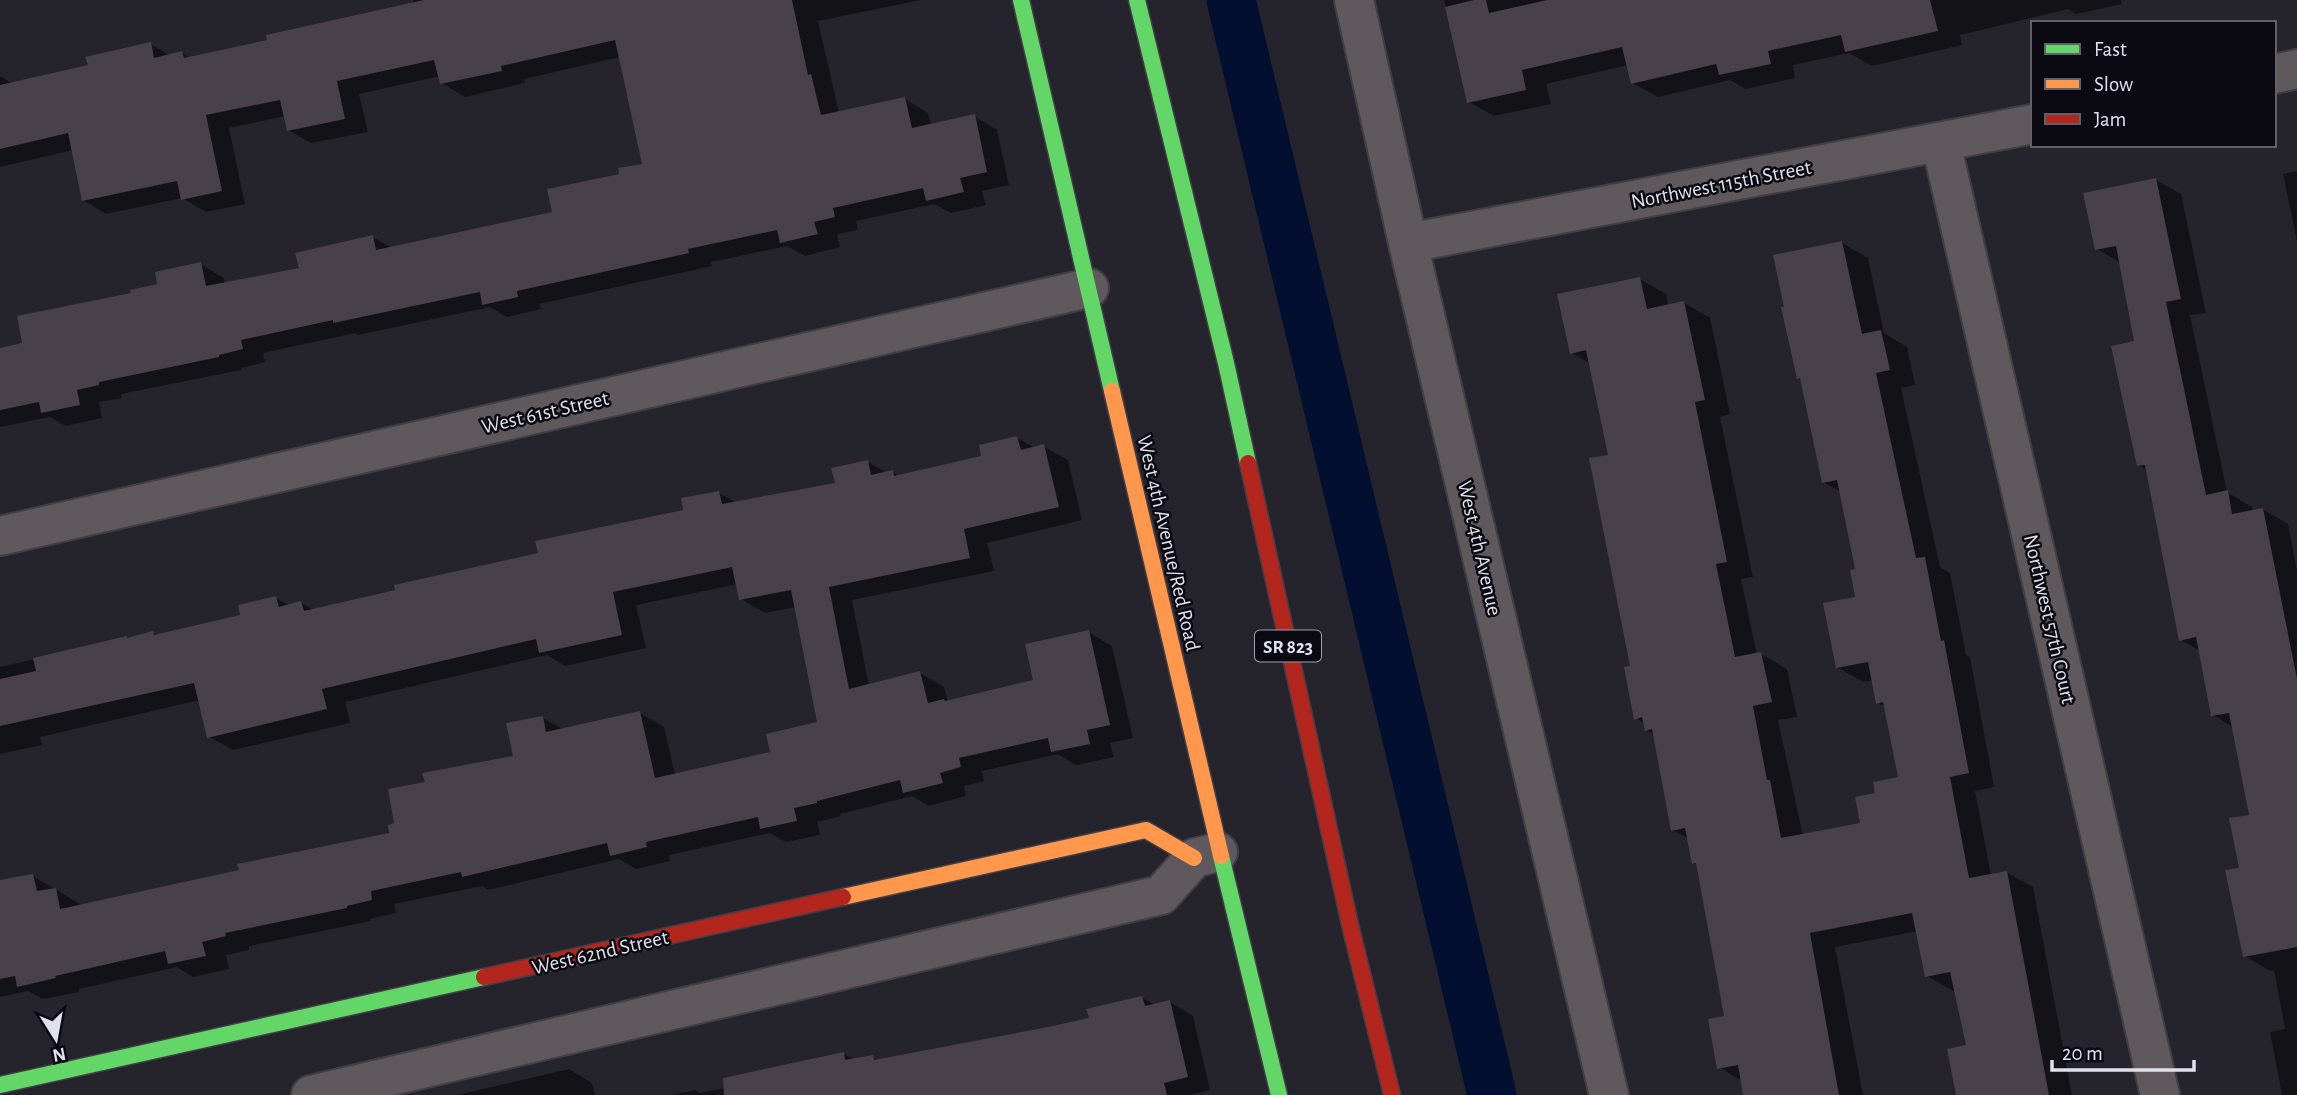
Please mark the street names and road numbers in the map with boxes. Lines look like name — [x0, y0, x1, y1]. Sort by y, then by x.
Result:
street label: Northwest 115th Street — [1629, 157, 1813, 212]
street label: West 61st Street — [479, 388, 611, 437]
street label: West 4th Avenue/Red Road — [1133, 433, 1204, 653]
street label: West 4th Avenue — [1454, 479, 1505, 618]
street label: Northwest 57th Court — [2020, 533, 2079, 706]
road number: SR 823 — [1255, 631, 1321, 662]
street label: West 62nd Street — [530, 927, 671, 978]

